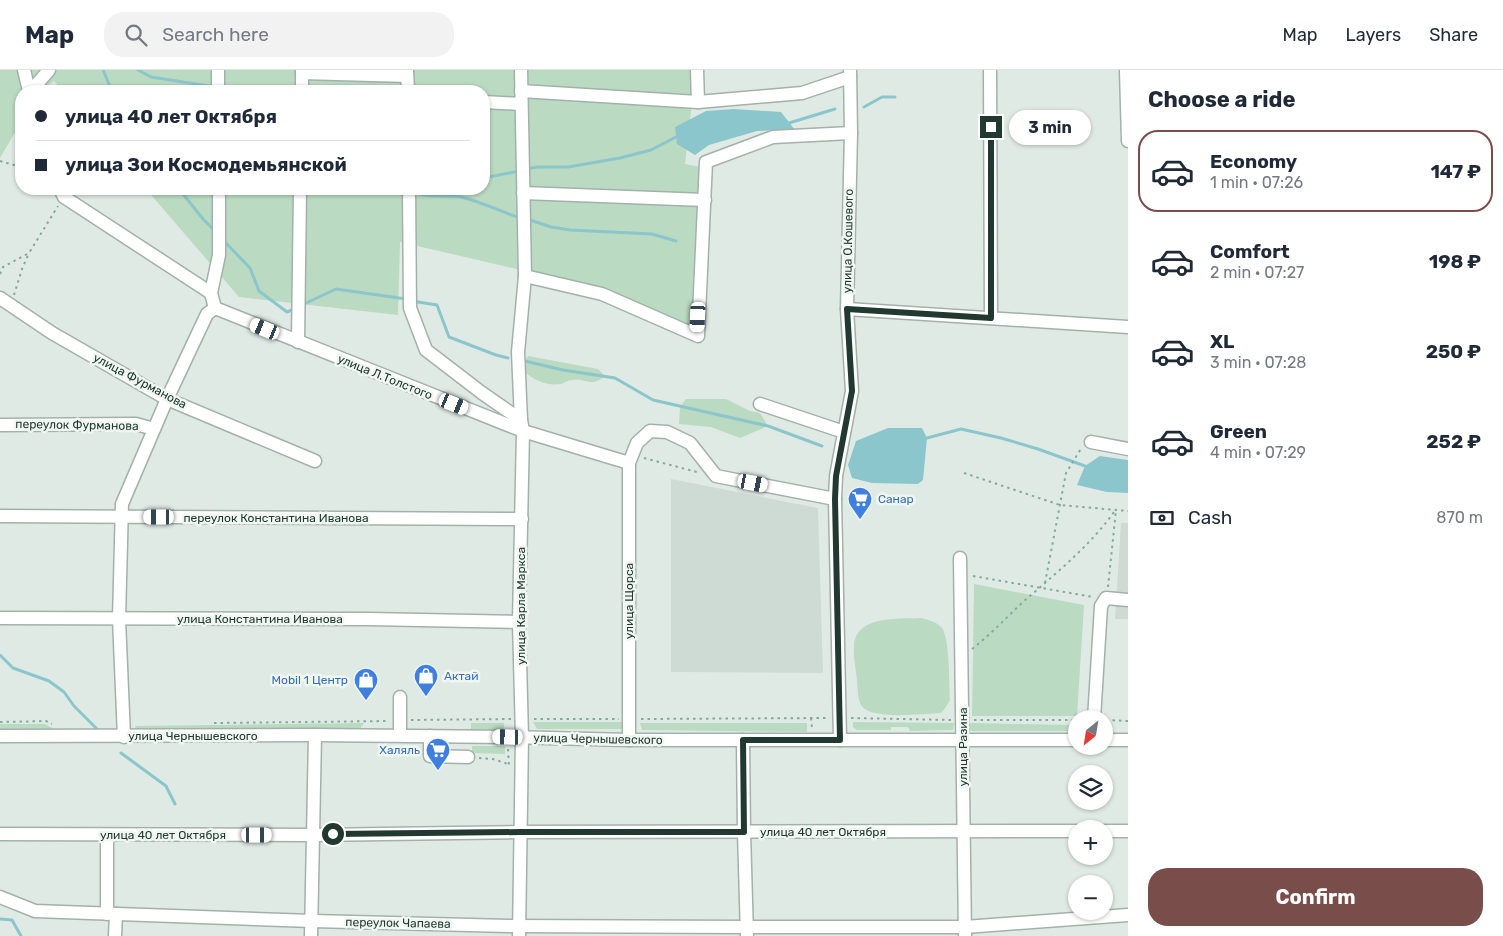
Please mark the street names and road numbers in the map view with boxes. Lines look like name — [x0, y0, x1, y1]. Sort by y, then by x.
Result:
street label: улица О.Кошевого — [840, 189, 856, 293]
street label: улица Фурманова — [91, 350, 189, 412]
street label: улица Л.Толстого — [336, 352, 435, 402]
street label: переулок Фурманова — [15, 417, 139, 433]
street label: переулок Константина Иванова — [183, 511, 369, 525]
street label: улица Карла Маркса — [514, 547, 528, 665]
street label: улица Щорса — [622, 563, 636, 639]
street label: улица Константина Иванова — [177, 612, 343, 626]
street label: улица Разина — [956, 707, 970, 787]
street label: улица Чернышевского — [128, 729, 258, 743]
street label: улица Чернышевского — [533, 731, 663, 747]
street label: улица 40 лет Октября — [760, 825, 886, 839]
street label: улица 40 лет Октября — [100, 828, 226, 842]
street label: переулок Чапаева — [345, 915, 451, 931]

